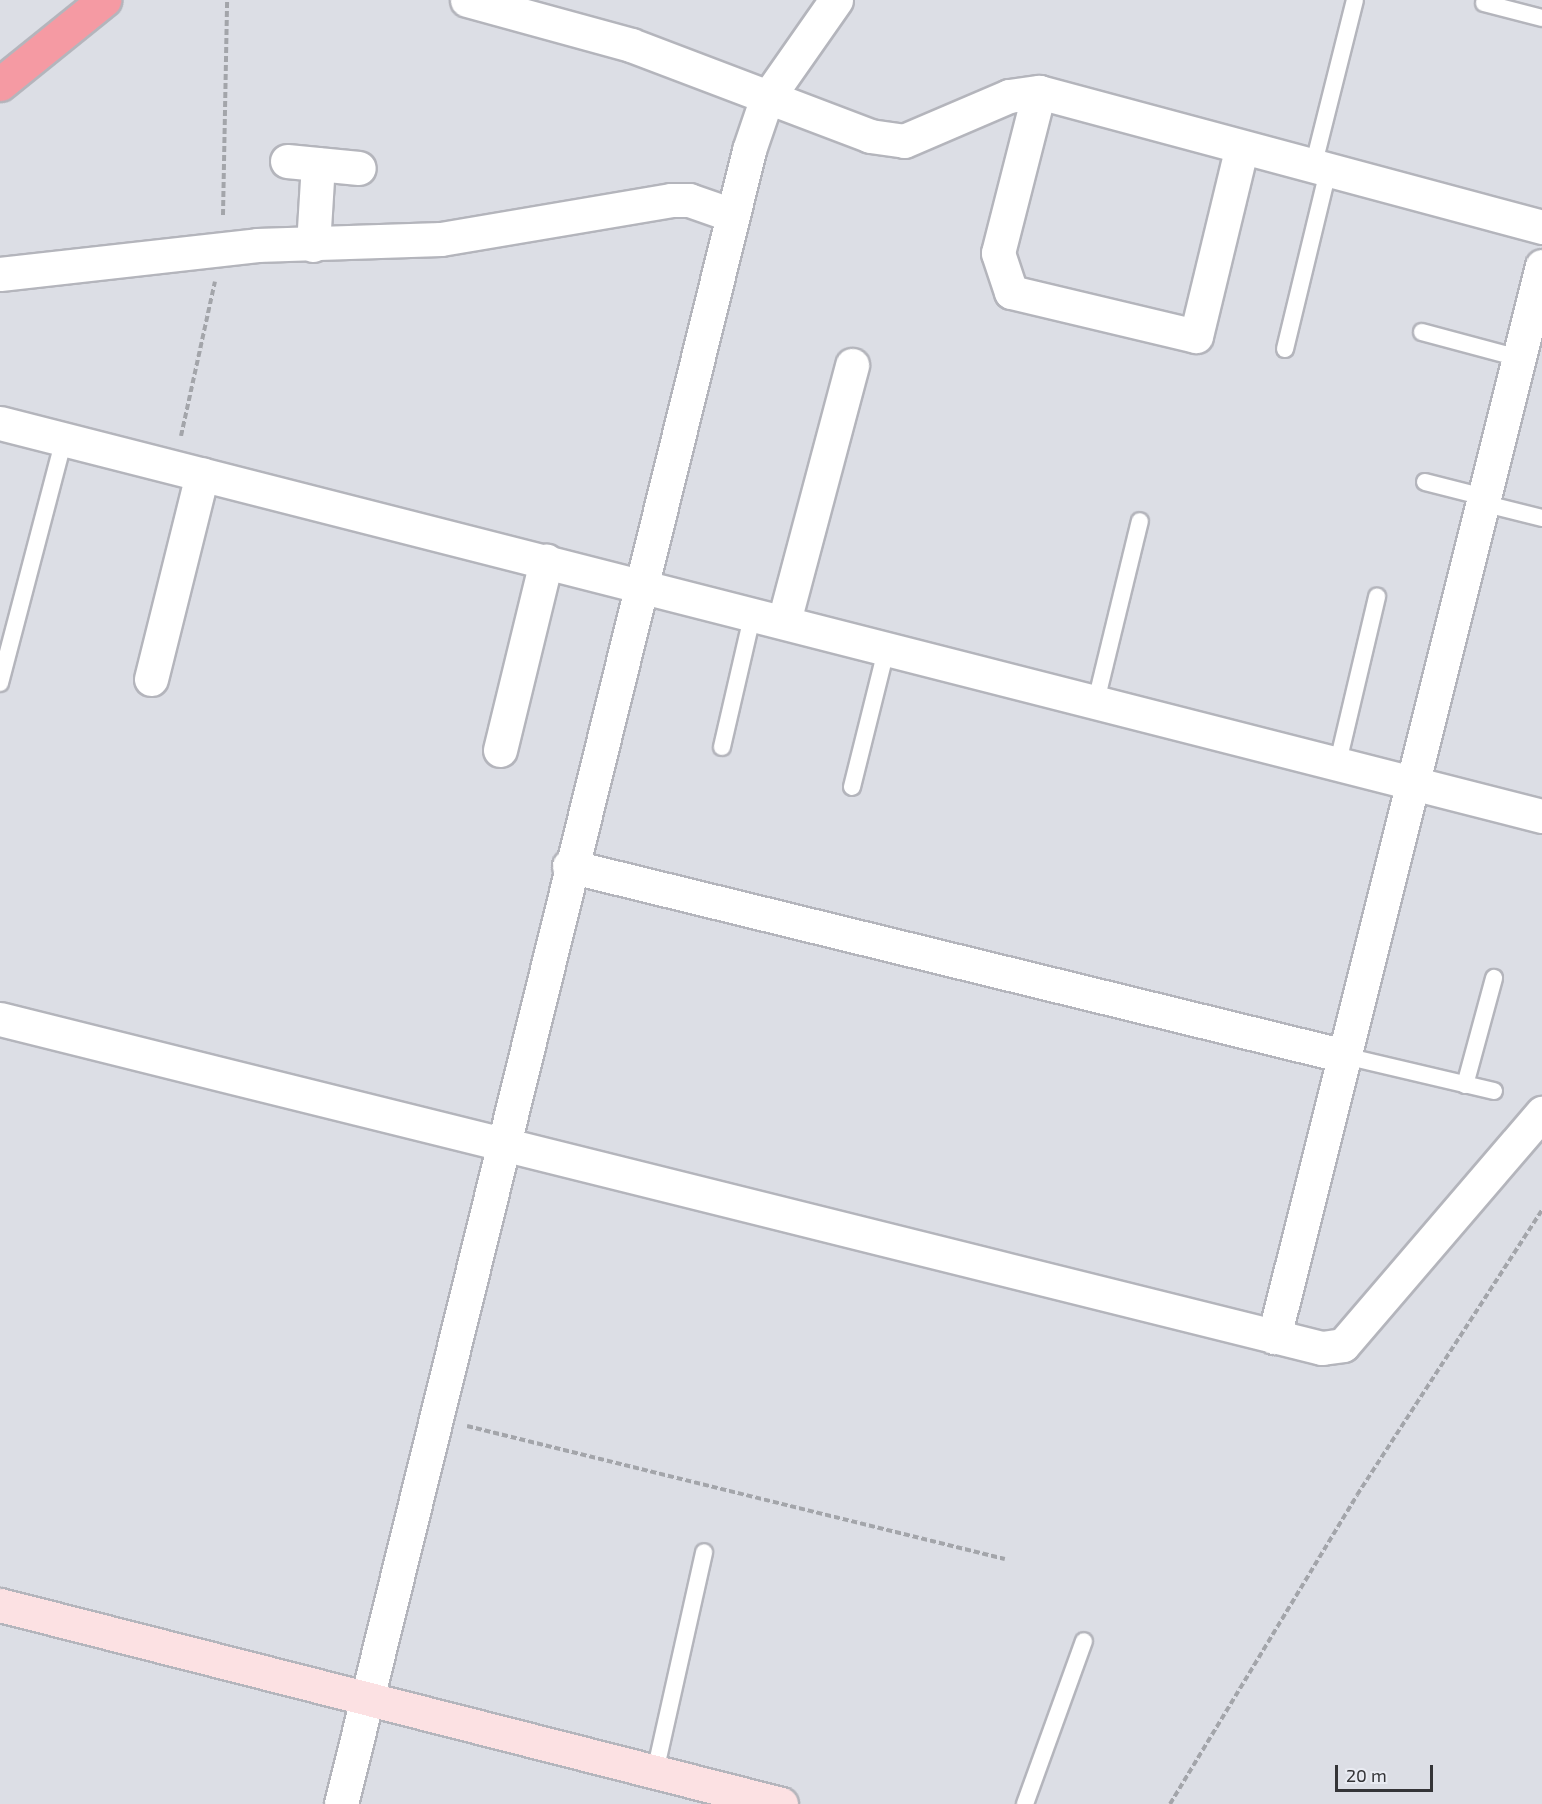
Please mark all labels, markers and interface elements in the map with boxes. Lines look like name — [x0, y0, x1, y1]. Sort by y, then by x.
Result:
scale bar — [1338, 1753, 1436, 1791]
text: 20 m — [1346, 1764, 1387, 1786]

